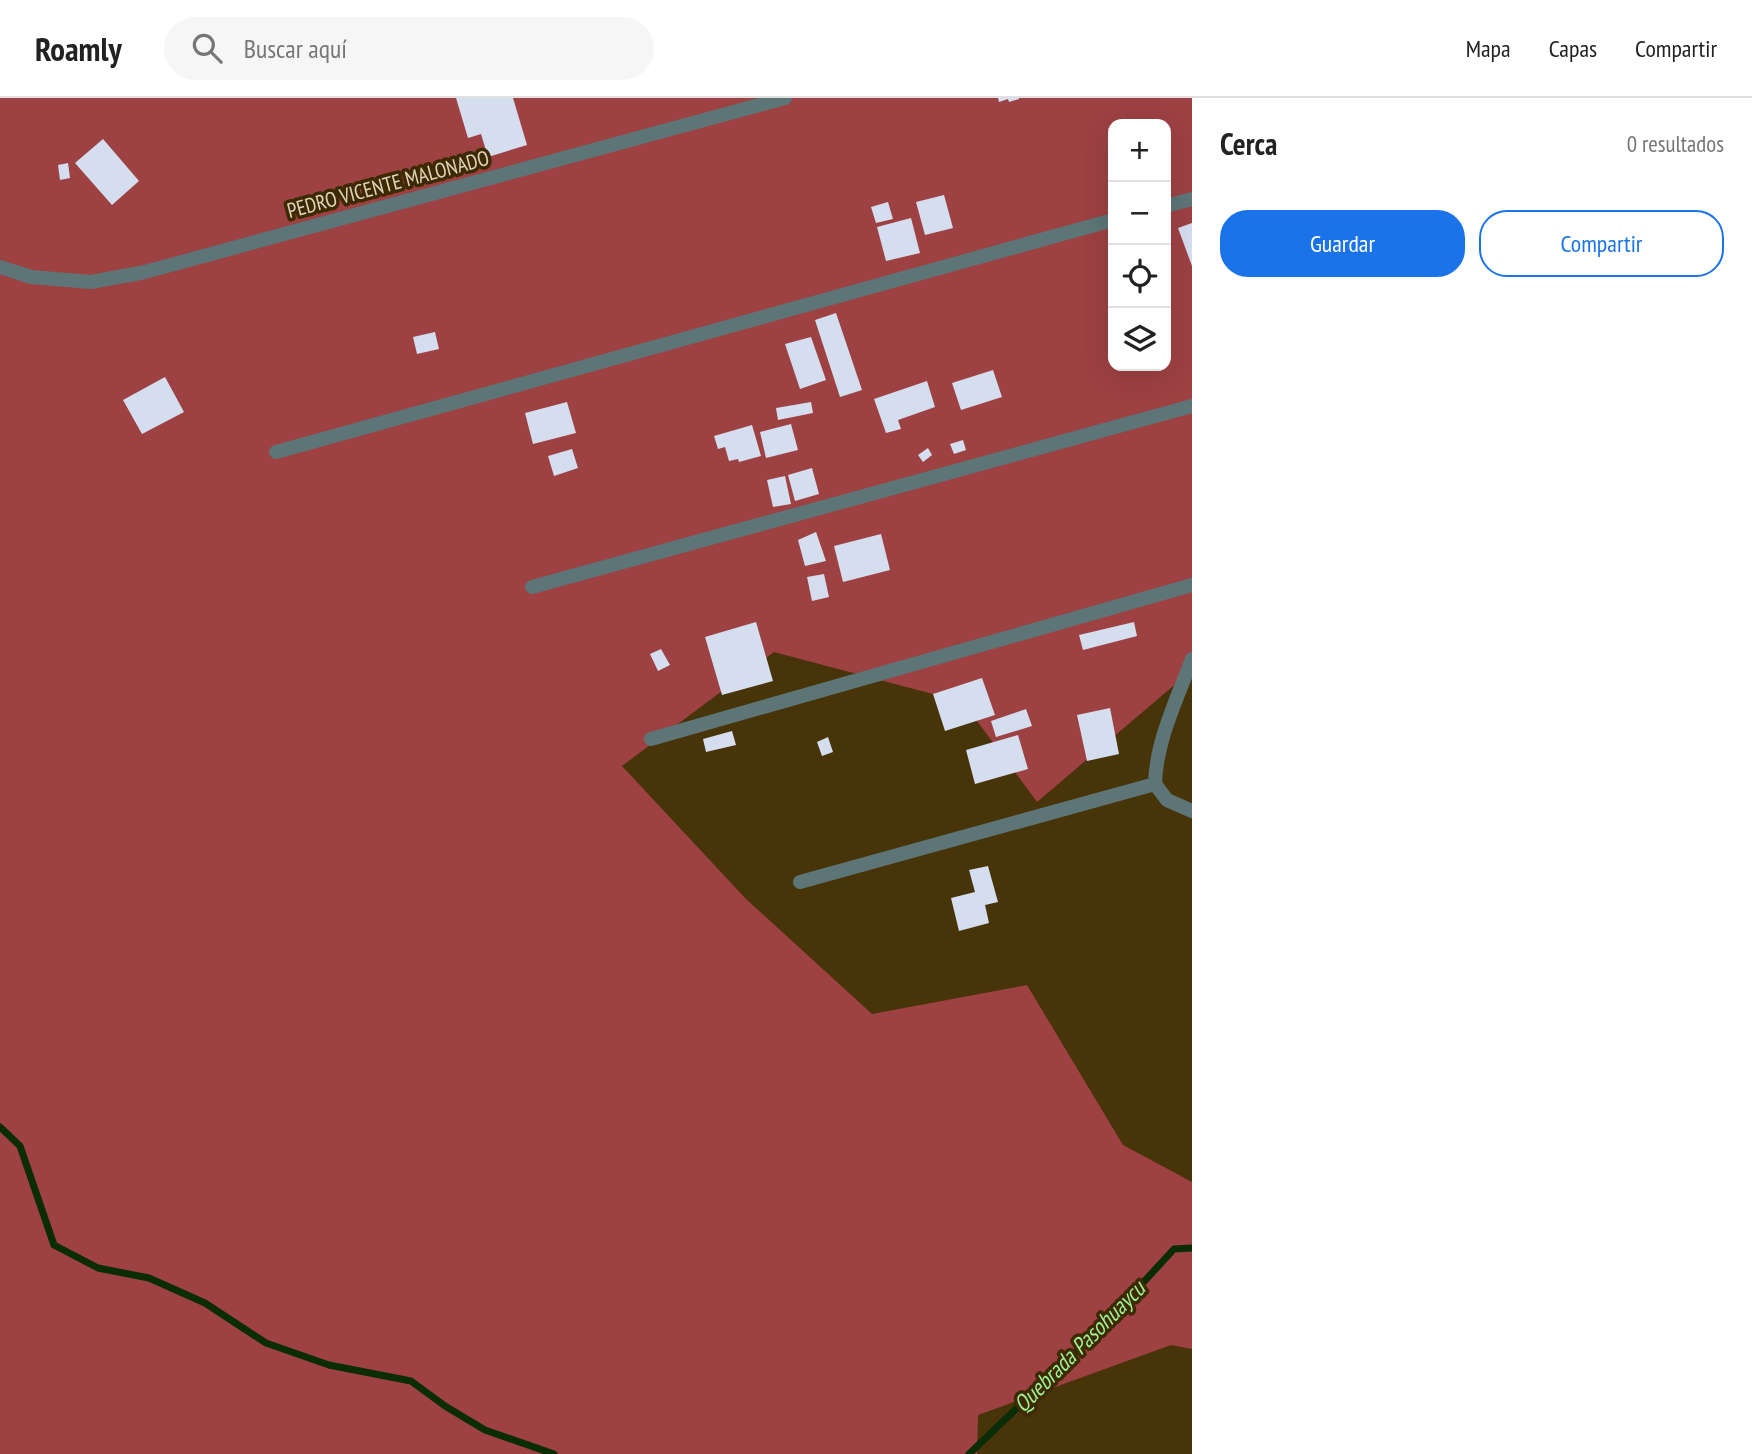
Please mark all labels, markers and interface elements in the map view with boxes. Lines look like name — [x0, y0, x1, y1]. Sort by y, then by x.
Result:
search box — [164, 17, 654, 80]
text: Roamly — [35, 27, 122, 70]
icon: search — [188, 29, 226, 67]
text: Buscar aquí — [244, 32, 347, 65]
text: Mapa — [1466, 33, 1511, 64]
text: Capas — [1549, 33, 1597, 64]
text: Compartir — [1635, 33, 1717, 64]
map controls — [1108, 119, 1171, 371]
button: + — [1108, 119, 1171, 182]
text: Cerca — [1220, 124, 1277, 163]
text: 0 resultados — [1627, 129, 1724, 158]
street label: PEDRO VICENTE MALONADO — [284, 144, 492, 224]
button: − — [1108, 182, 1171, 245]
button: Guardar — [1220, 210, 1465, 277]
button: Compartir — [1479, 210, 1724, 277]
button: locate — [1108, 245, 1171, 308]
button: layers — [1108, 308, 1171, 371]
water label: Quebrada Pasohuaycu — [1007, 1273, 1152, 1418]

